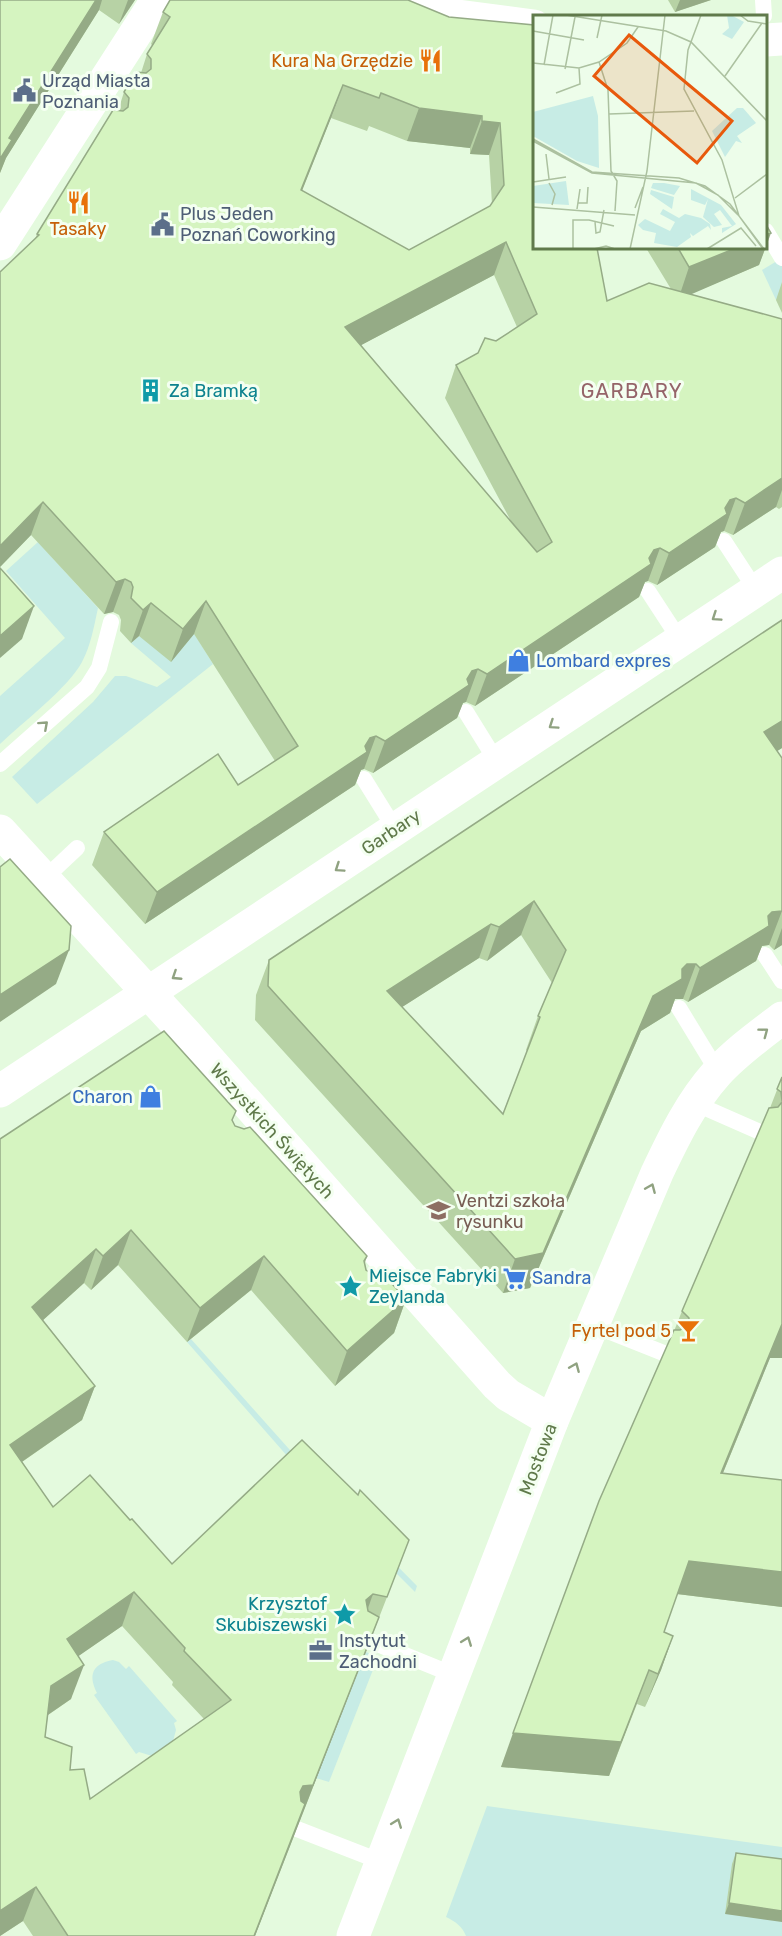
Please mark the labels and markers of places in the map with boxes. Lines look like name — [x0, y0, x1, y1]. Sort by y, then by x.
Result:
restaurant icon: Kura Na Grzędzie — [418, 48, 444, 74]
place label: Kura Na Grzędzie — [271, 50, 413, 72]
place label: Urząd Miasta Poznania — [42, 70, 150, 113]
public building icon: Urząd Miasta Poznania — [11, 78, 37, 104]
restaurant icon: Tasaky — [65, 190, 91, 216]
place label: Plus Jeden Poznań Coworking — [180, 203, 336, 246]
public building icon: Plus Jeden Poznań Coworking — [149, 211, 175, 237]
place label: Tasaky — [49, 218, 107, 240]
building icon: Za Bramką — [138, 378, 164, 404]
place label: Za Bramką — [169, 380, 258, 402]
shop icon: Lombard expres — [505, 648, 531, 674]
place label: Lombard expres — [536, 650, 671, 672]
shop icon: Charon — [138, 1084, 164, 1110]
place label: Charon — [72, 1086, 133, 1108]
place label: Ventzi szkoła rysunku — [456, 1190, 565, 1233]
school or university icon: Ventzi szkoła rysunku — [425, 1198, 451, 1224]
place label: Miejsce Fabryki Zeylanda — [369, 1265, 497, 1308]
supermarket icon: Sandra — [501, 1265, 527, 1291]
place label: Sandra — [532, 1267, 591, 1289]
place icon: Miejsce Fabryki Zeylanda — [338, 1273, 364, 1299]
bar icon: Fyrtel pod 5 — [676, 1318, 702, 1344]
place label: Fyrtel pod 5 — [571, 1320, 671, 1342]
place label: Krzysztof Skubiszewski — [216, 1593, 327, 1636]
place icon: Krzysztof Skubiszewski — [332, 1601, 358, 1627]
place label: Instytut Zachodni — [339, 1630, 417, 1673]
office icon: Instytut Zachodni — [308, 1638, 334, 1664]

